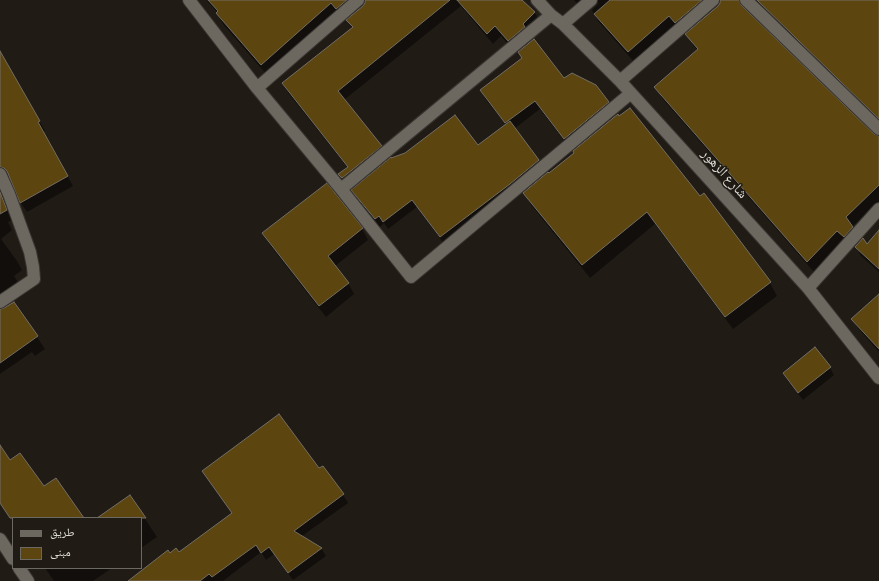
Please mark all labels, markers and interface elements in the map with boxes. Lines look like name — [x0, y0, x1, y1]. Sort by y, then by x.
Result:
street label: شارع الزهور — [697, 146, 751, 202]
legend — [12, 517, 142, 569]
text: طريق — [50, 525, 75, 540]
text: مبنى — [50, 545, 71, 560]

